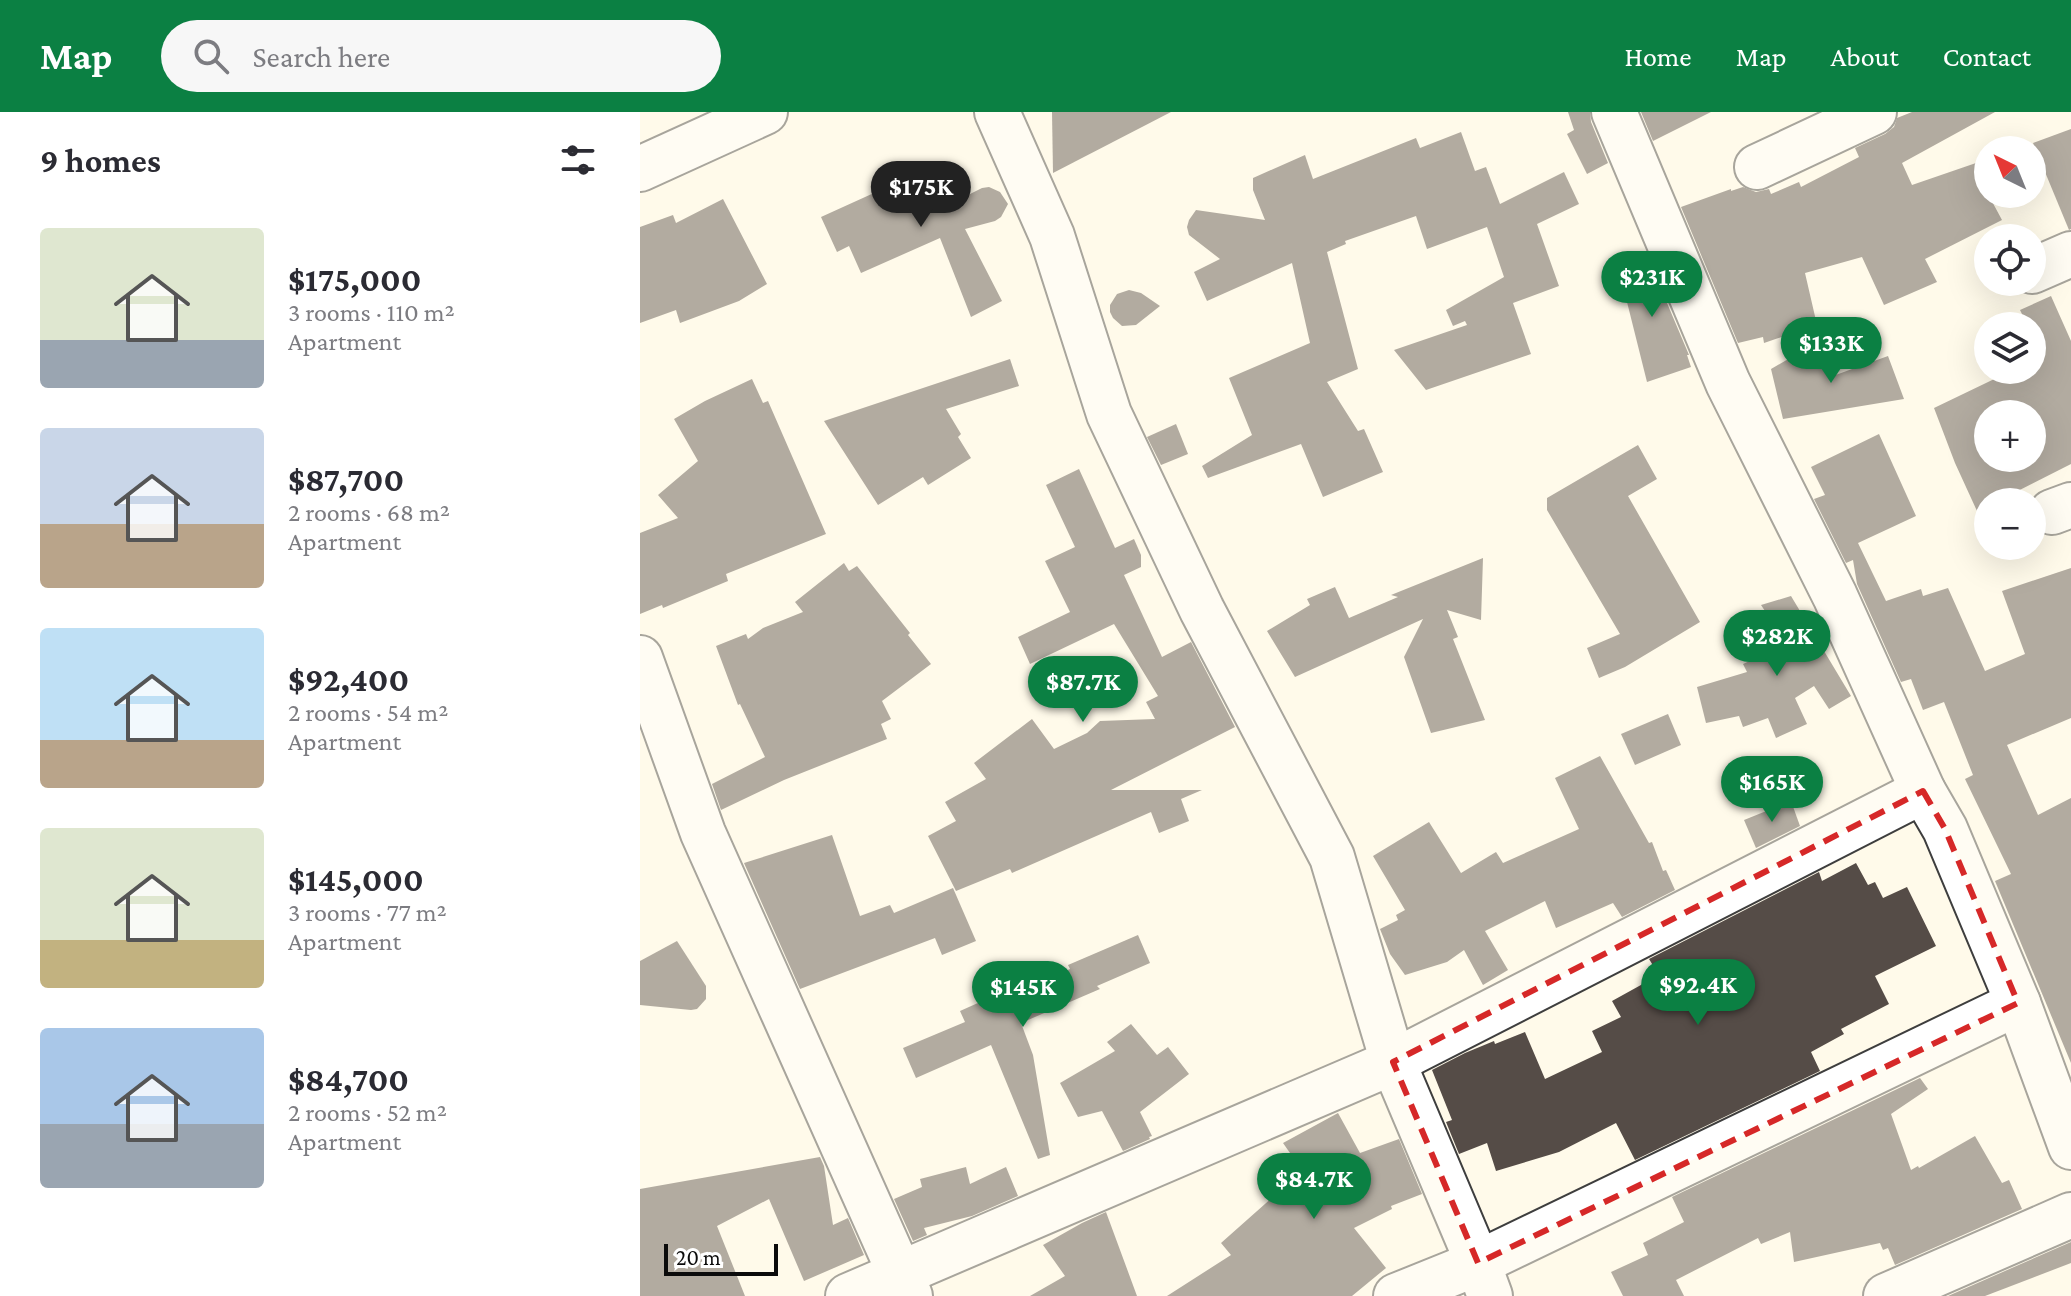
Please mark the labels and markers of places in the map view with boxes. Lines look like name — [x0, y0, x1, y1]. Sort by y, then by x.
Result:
pin: $175K — [865, 161, 977, 229]
pin: $231K — [1596, 251, 1708, 319]
pin: $133K — [1775, 317, 1887, 385]
pin: $282K — [1721, 610, 1833, 678]
pin: $87.7K — [1018, 656, 1148, 724]
pin: $165K — [1716, 756, 1828, 824]
pin: $92.4K — [1633, 959, 1763, 1027]
pin: $145K — [967, 961, 1079, 1029]
pin: $84.7K — [1249, 1153, 1379, 1221]

